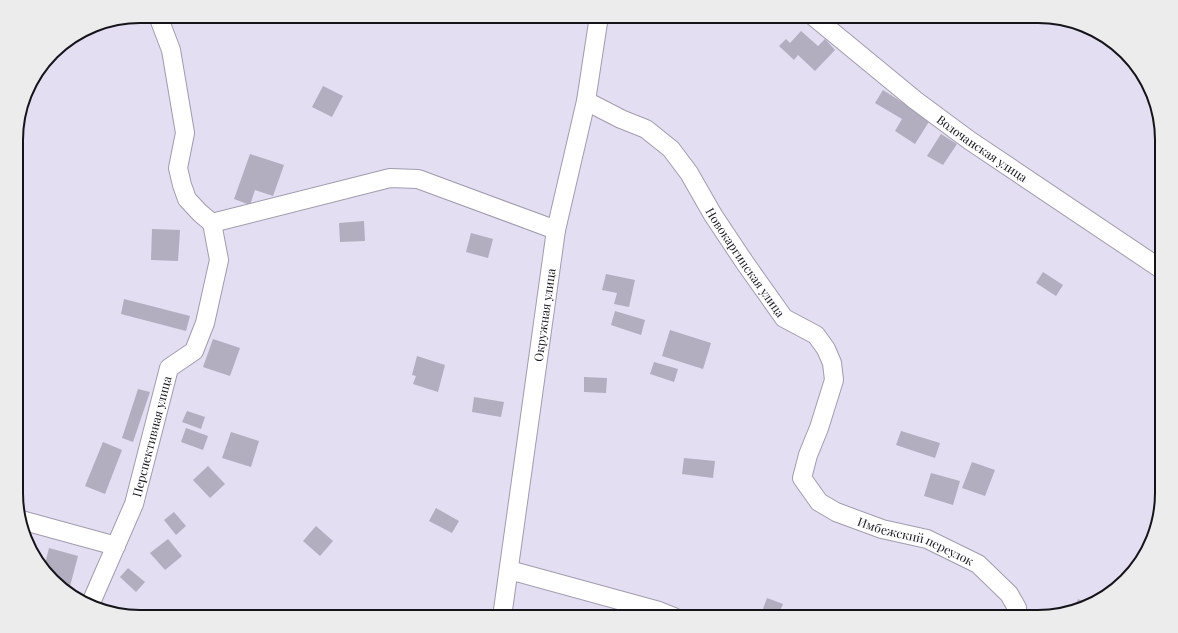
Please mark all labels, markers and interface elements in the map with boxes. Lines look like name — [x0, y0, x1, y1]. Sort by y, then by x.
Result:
street label: Волочанская улица — [934, 111, 1031, 185]
street label: Новокаргинская улица — [702, 205, 789, 320]
street label: Окружная улица — [530, 267, 559, 363]
street label: Перспективная улица — [128, 374, 175, 498]
street label: Имбежский переулок — [856, 513, 977, 569]

